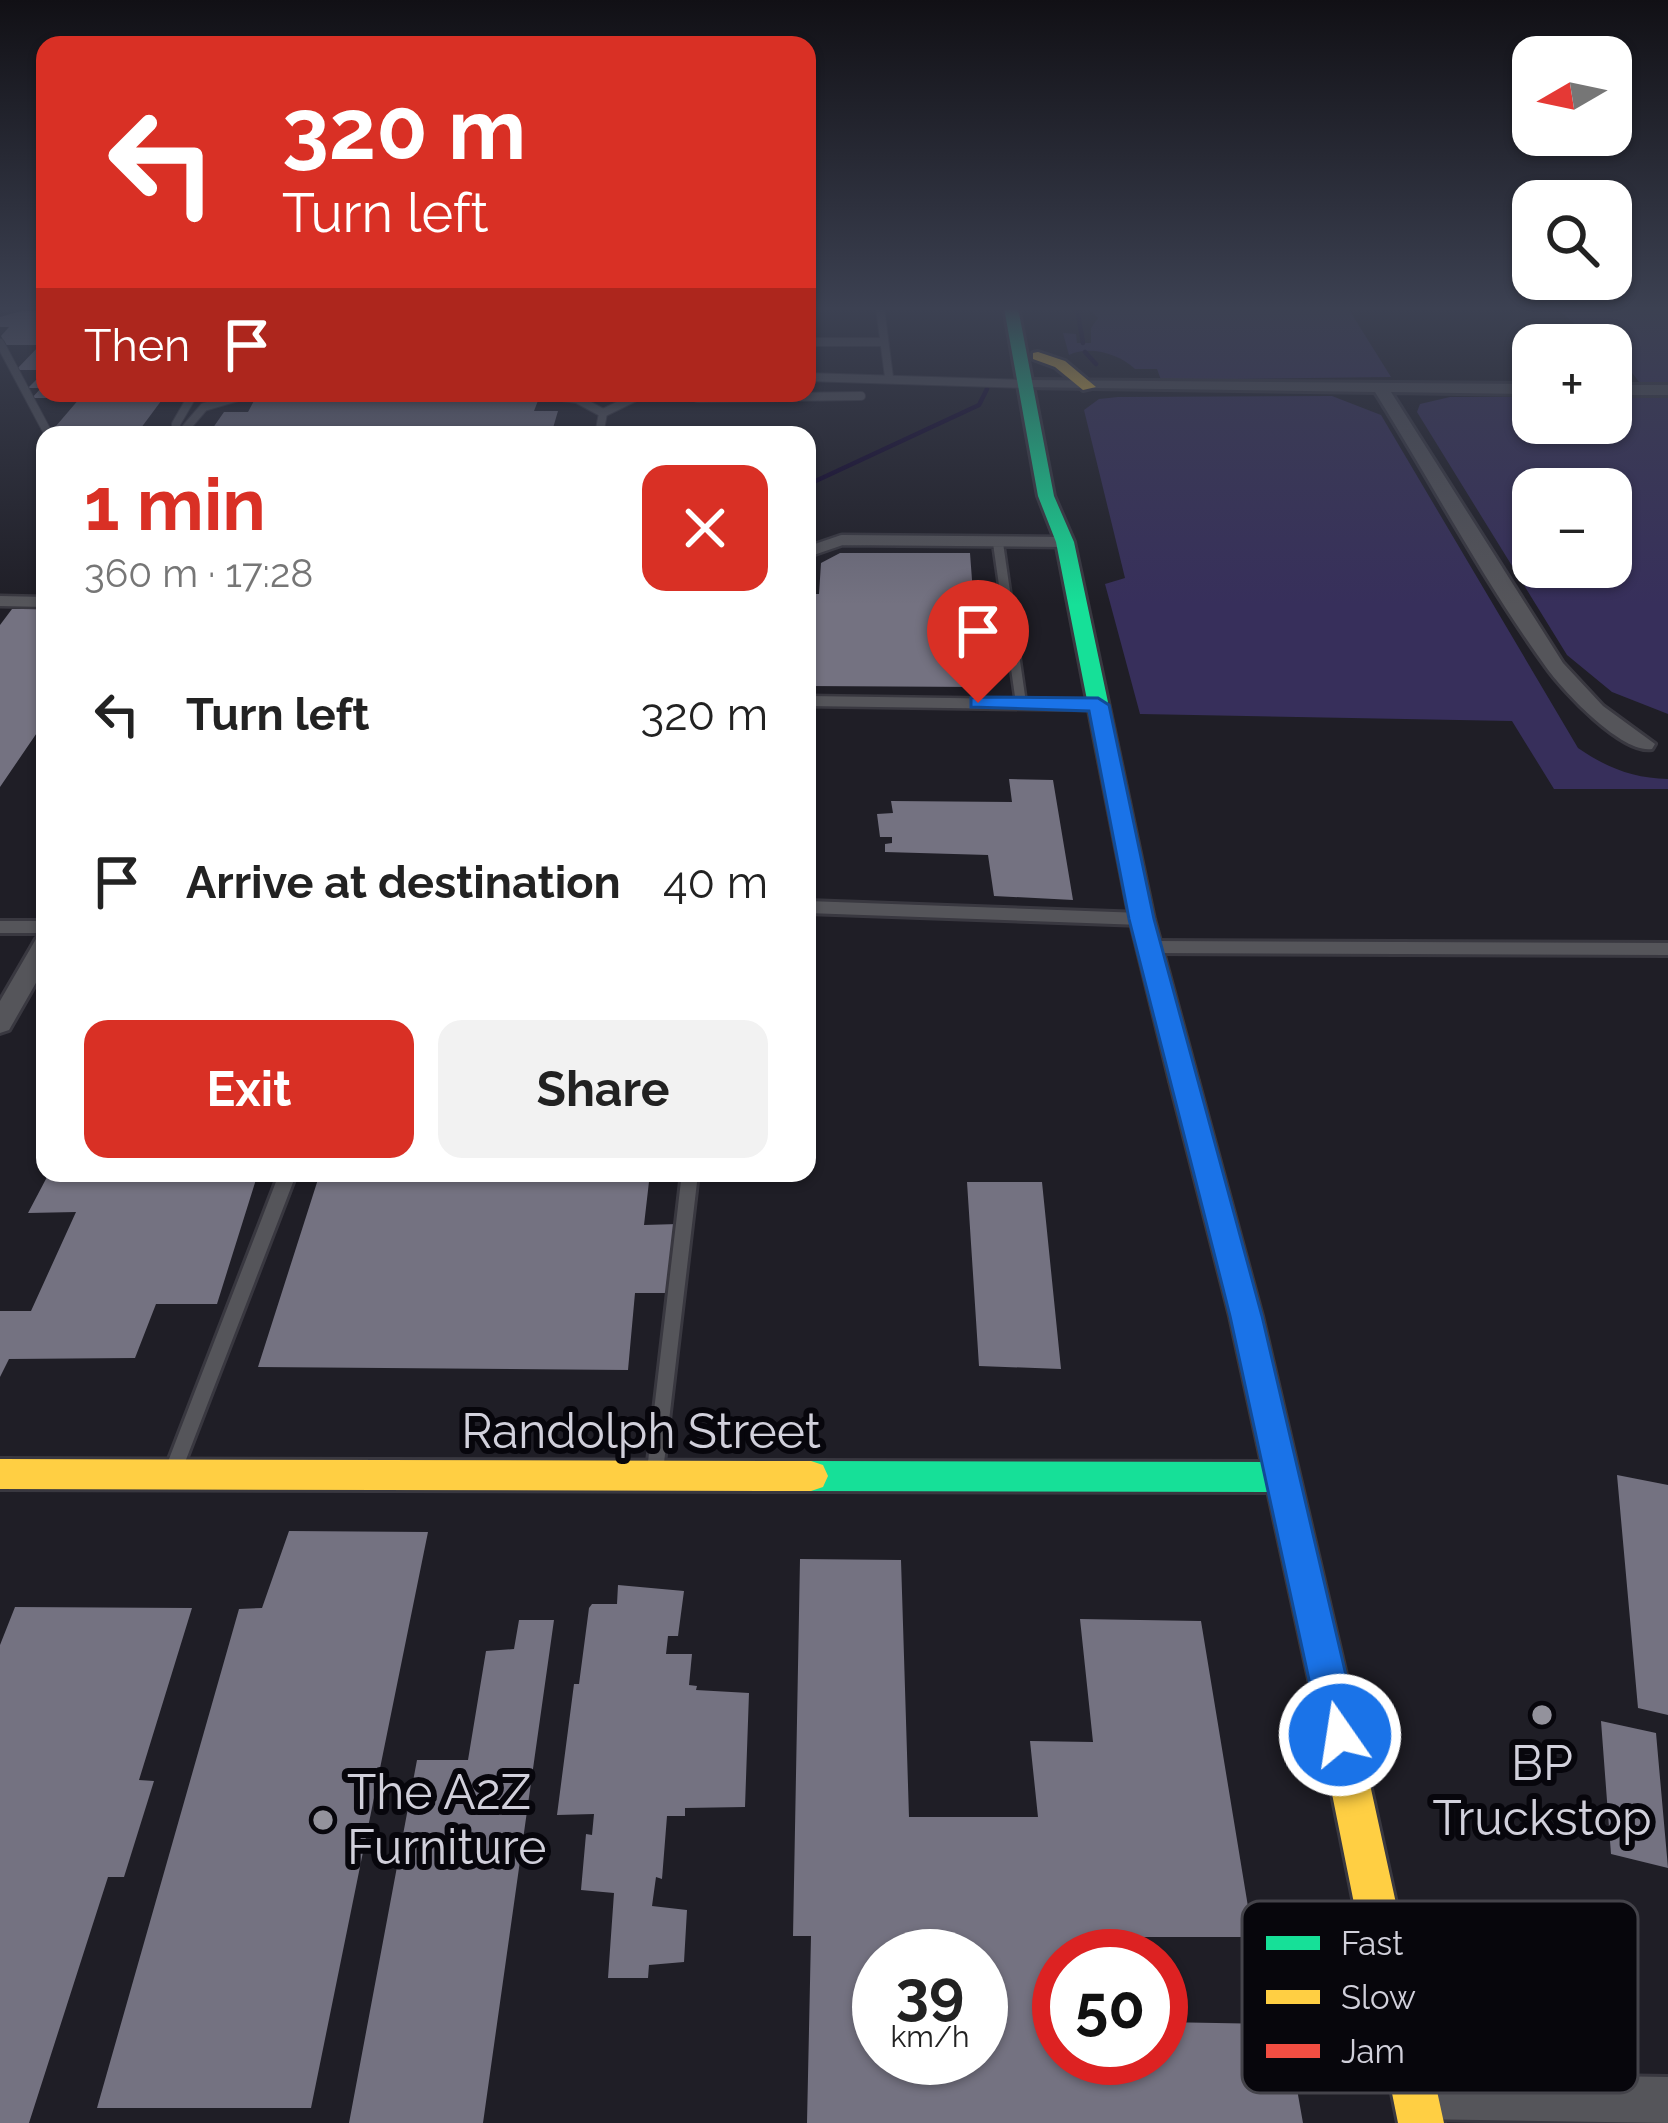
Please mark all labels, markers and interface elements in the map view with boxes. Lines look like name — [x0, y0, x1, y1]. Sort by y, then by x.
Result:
north arrow — [1512, 36, 1632, 156]
map controls — [1512, 36, 1632, 588]
text: 320 m — [282, 80, 526, 179]
icon: left — [84, 84, 240, 240]
button: search — [1512, 180, 1632, 300]
text: Turn left — [282, 181, 489, 245]
icon: arrive — [214, 312, 280, 378]
text: Then — [84, 319, 190, 372]
button: + — [1512, 324, 1632, 444]
text: 1 min — [84, 462, 266, 547]
button: close — [642, 465, 768, 591]
button: − — [1512, 468, 1632, 588]
text: 360 m · 17:28 — [84, 550, 313, 596]
pin — [927, 580, 1029, 703]
icon: arrive — [945, 598, 1011, 664]
icon: left — [84, 681, 150, 747]
text: Turn left — [186, 688, 369, 741]
text: 320 m — [640, 688, 768, 741]
icon: arrive — [84, 849, 150, 915]
text: Arrive at destination — [186, 856, 621, 909]
text: 40 m — [663, 856, 768, 909]
button: Exit — [84, 1020, 414, 1158]
button: Share — [438, 1020, 768, 1158]
street label: Randolph Street — [461, 1403, 821, 1459]
position arrow — [1277, 1672, 1403, 1798]
marker: BP Truckstop — [1529, 1702, 1555, 1728]
place label: BP Truckstop — [1432, 1735, 1652, 1846]
place label: The A2Z Furniture — [347, 1764, 546, 1875]
marker: The A2Z Furniture — [310, 1807, 336, 1833]
legend — [1242, 1901, 1638, 2093]
text: Fast — [1341, 1924, 1403, 1963]
speed limit sign: 50 — [1032, 1929, 1188, 2085]
text: 39 — [896, 1957, 964, 2027]
text: Slow — [1341, 1978, 1416, 2017]
text: km/h — [890, 2019, 970, 2054]
text: Jam — [1341, 2032, 1405, 2071]

